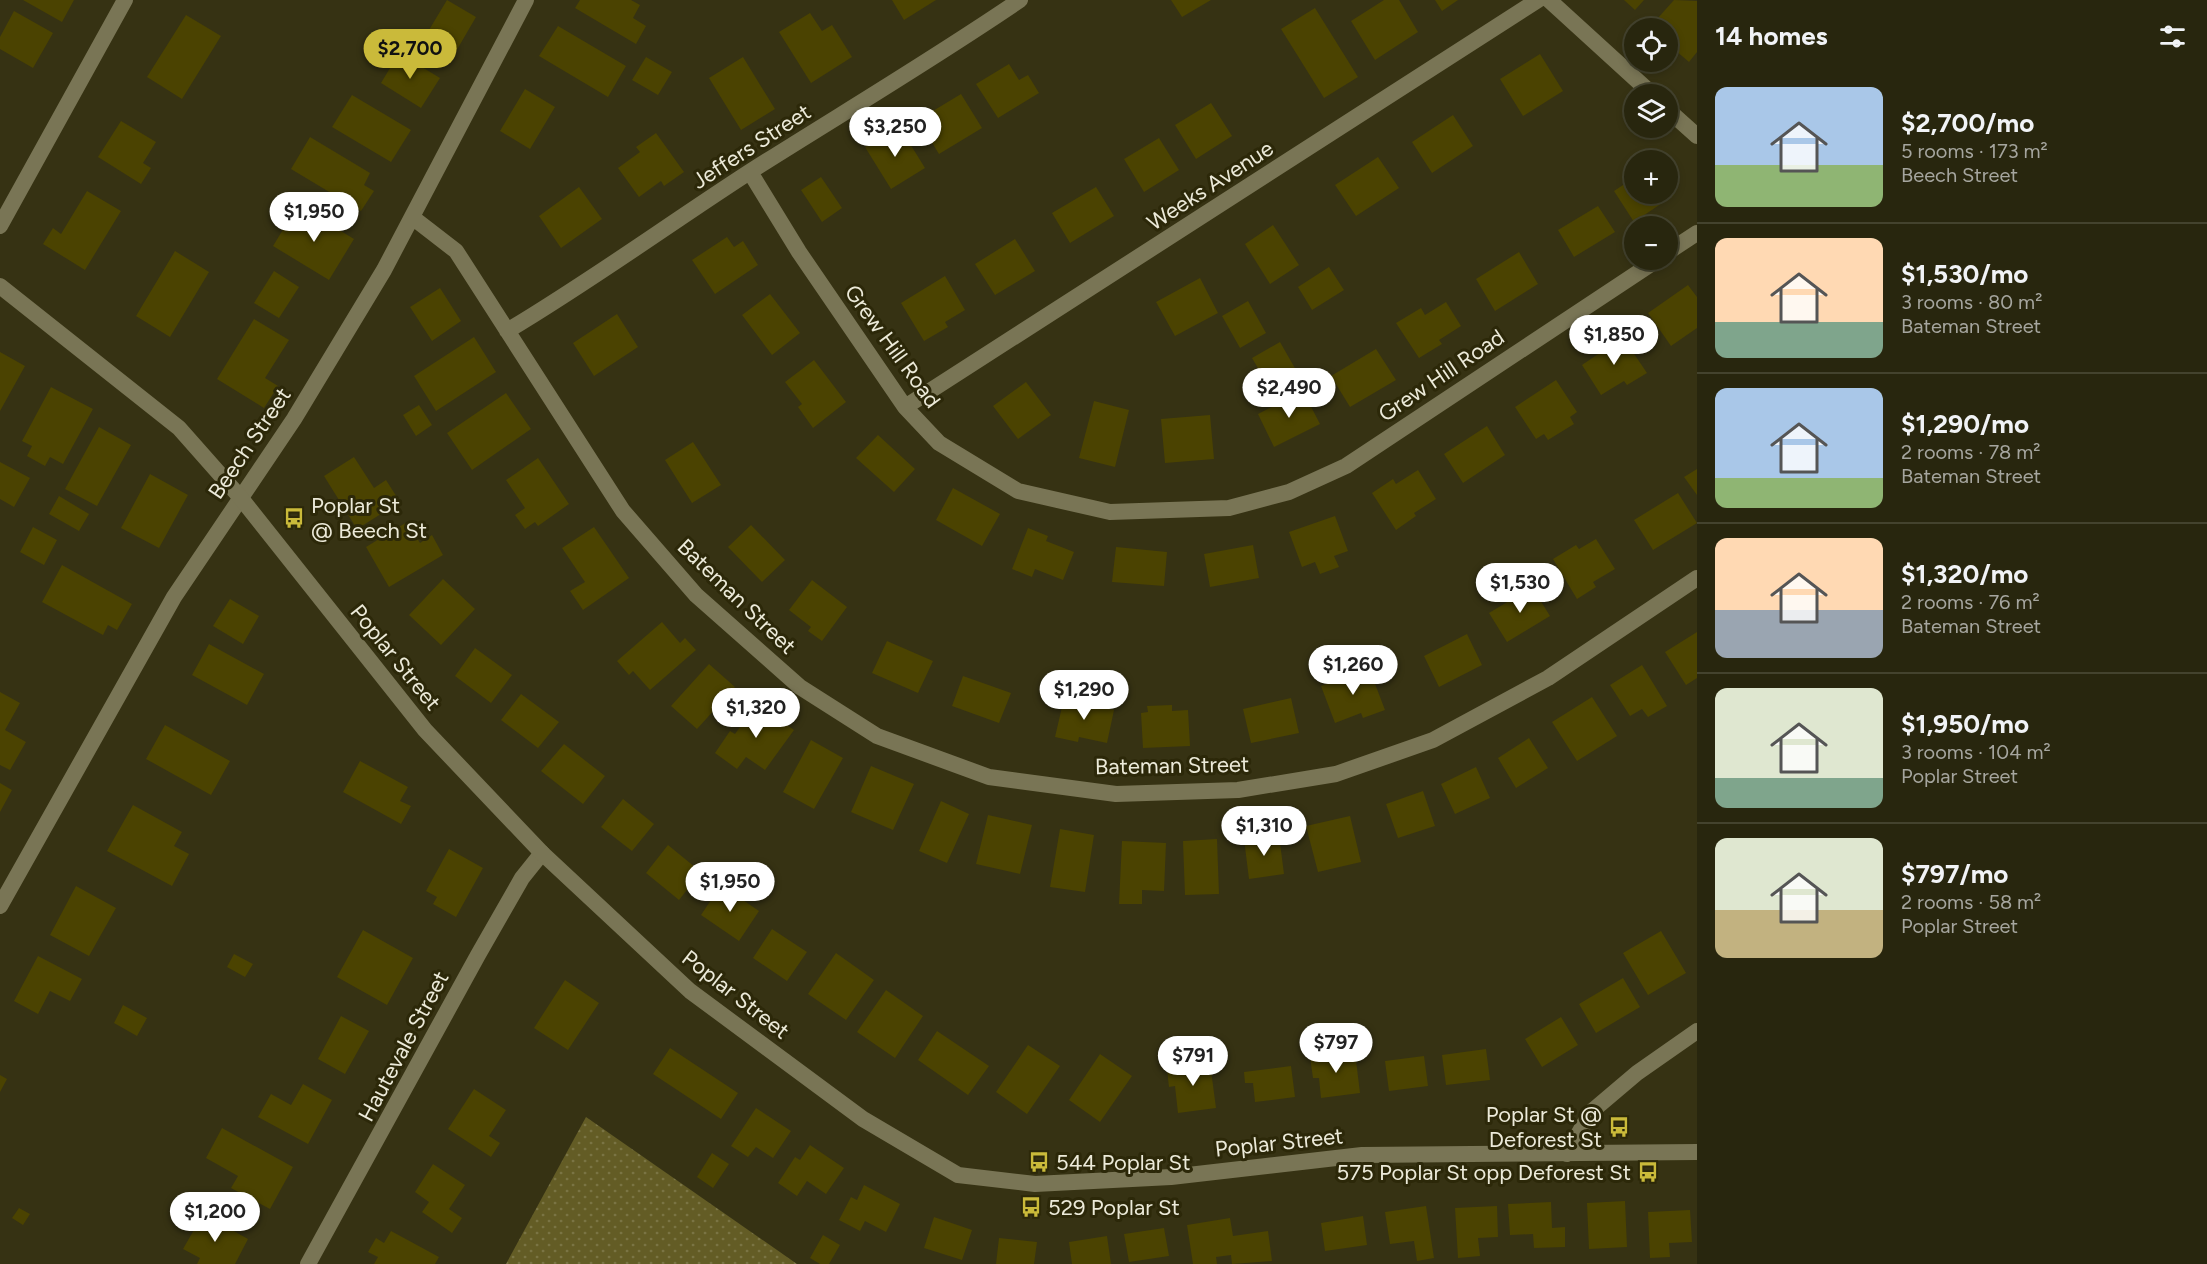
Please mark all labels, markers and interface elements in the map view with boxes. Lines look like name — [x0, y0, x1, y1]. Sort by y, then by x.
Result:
map controls — [1624, 18, 1678, 270]
button: locate — [1624, 18, 1678, 72]
text: 14 homes — [1715, 20, 1828, 52]
icon: filters — [2156, 20, 2189, 53]
pin: $2,700 — [361, 29, 459, 80]
text: $2,700 — [378, 36, 442, 60]
button: layers — [1624, 84, 1678, 138]
street label: Jeffers Street — [687, 98, 816, 195]
pin: $3,250 — [846, 107, 944, 158]
text: $2,700/mo — [1901, 107, 2034, 139]
icon: home — [1763, 111, 1835, 183]
text: $3,250 — [863, 114, 927, 138]
street label: Weeks Avenue — [1142, 135, 1278, 236]
text: 5 rooms · 173 m² — [1901, 139, 2048, 163]
button: + — [1624, 150, 1678, 204]
text: Beech Street — [1901, 163, 2018, 187]
pin: $1,950 — [265, 192, 363, 243]
text: $1,950 — [284, 199, 344, 223]
button: − — [1624, 216, 1678, 270]
text: $1,530/mo — [1901, 258, 2028, 290]
icon: home — [1763, 262, 1835, 334]
street label: Grew Hill Road — [839, 279, 946, 413]
text: 3 rooms · 80 m² — [1901, 290, 2042, 314]
text: Bateman Street — [1901, 314, 2041, 338]
pin: $1,850 — [1565, 315, 1663, 366]
text: $1,850 — [1583, 322, 1645, 346]
street label: Grew Hill Road — [1373, 323, 1509, 427]
pin: $2,490 — [1240, 368, 1338, 419]
text: $2,490 — [1256, 375, 1322, 399]
street label: Beech Street — [202, 382, 297, 504]
text: $1,290/mo — [1901, 408, 2029, 440]
icon: home — [1763, 412, 1835, 484]
text: 2 rooms · 78 m² — [1901, 440, 2041, 464]
text: Bateman Street — [1901, 464, 2041, 488]
place label: Poplar St @ Beech St — [311, 492, 427, 544]
bus stop icon: Poplar St @ Beech St — [282, 506, 306, 530]
street label: Bateman Street — [672, 533, 801, 660]
text: $1,320/mo — [1901, 558, 2028, 590]
icon: home — [1763, 562, 1835, 634]
pin: $1,530 — [1471, 563, 1569, 614]
text: $1,530 — [1490, 570, 1550, 594]
text: 2 rooms · 76 m² — [1901, 590, 2040, 614]
street label: Poplar Street — [345, 599, 447, 716]
text: Bateman Street — [1901, 614, 2041, 638]
pin: $1,260 — [1304, 645, 1402, 696]
text: $1,260 — [1323, 652, 1383, 676]
pin: $1,290 — [1035, 670, 1133, 721]
text: $1,290 — [1054, 677, 1114, 701]
pin: $1,320 — [707, 688, 805, 739]
text: $1,320 — [726, 695, 786, 719]
text: $1,950/mo — [1901, 708, 2029, 740]
icon: home — [1763, 712, 1835, 784]
text: 3 rooms · 104 m² — [1901, 740, 2051, 764]
street label: Bateman Street — [1095, 751, 1249, 780]
text: Poplar Street — [1901, 764, 2018, 788]
pin: $1,310 — [1215, 806, 1313, 857]
text: $1,310 — [1235, 813, 1293, 837]
text: $797/mo — [1901, 858, 2008, 890]
pin: $1,950 — [681, 862, 779, 913]
icon: home — [1763, 862, 1835, 934]
text: $1,950 — [700, 869, 760, 893]
text: 2 rooms · 58 m² — [1901, 890, 2041, 914]
text: Poplar Street — [1901, 914, 2018, 938]
street label: Poplar Street — [677, 944, 795, 1045]
street label: Hautevale Street — [352, 966, 454, 1126]
pin: $797 — [1300, 1023, 1372, 1074]
text: $797 — [1314, 1030, 1358, 1054]
pin: $791 — [1157, 1036, 1229, 1087]
text: $791 — [1172, 1043, 1214, 1067]
place label: Poplar St @ Deforest St — [1486, 1101, 1602, 1153]
bus stop icon: Poplar St @ Deforest St — [1607, 1115, 1631, 1139]
street label: Poplar Street — [1214, 1122, 1345, 1163]
place label: 544 Poplar St — [1056, 1149, 1190, 1176]
bus stop icon: 544 Poplar St — [1027, 1150, 1051, 1174]
place label: 575 Poplar St opp Deforest St — [1337, 1159, 1631, 1186]
bus stop icon: 575 Poplar St opp Deforest St — [1636, 1160, 1660, 1184]
pin: $1,200 — [166, 1192, 264, 1243]
place label: 529 Poplar St — [1048, 1194, 1180, 1221]
bus stop icon: 529 Poplar St — [1019, 1195, 1043, 1219]
text: $1,200 — [184, 1199, 246, 1223]

